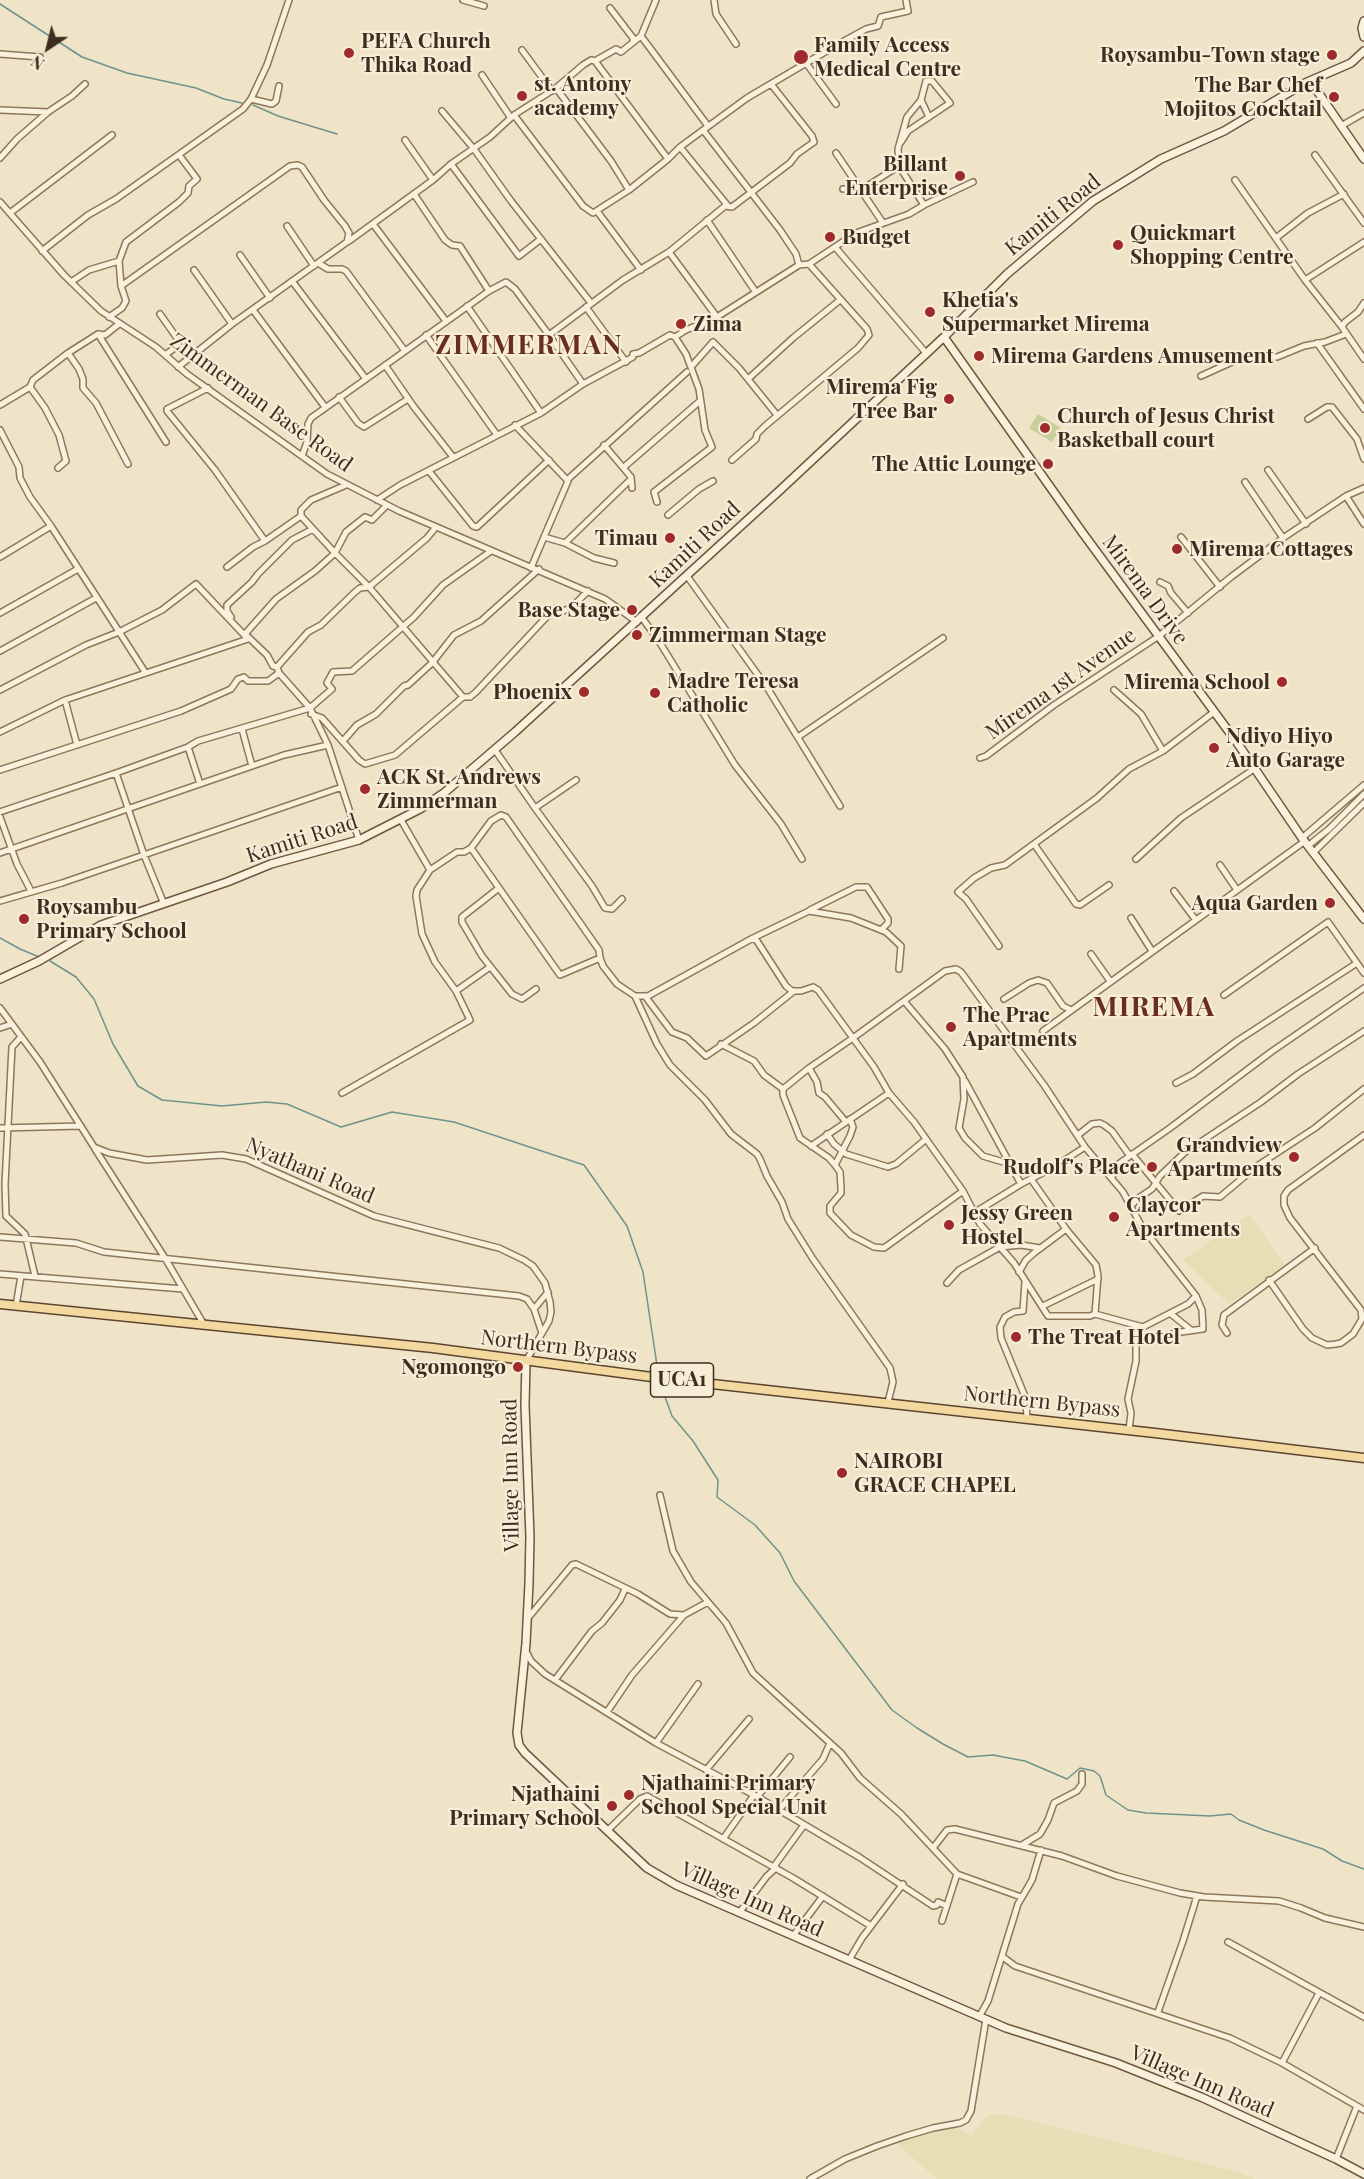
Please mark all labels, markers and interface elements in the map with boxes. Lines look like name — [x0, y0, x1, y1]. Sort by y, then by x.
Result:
north arrow — [18, 18, 78, 78]
place label: PEFA Church Thika Road — [361, 28, 491, 78]
place label: Family Access Medical Centre — [814, 32, 961, 82]
place label: Roysambu-Town stage — [1100, 42, 1320, 68]
marker: PEFA Church Thika Road — [342, 46, 356, 60]
marker: Family Access Medical Centre — [792, 48, 810, 66]
marker: Roysambu-Town stage — [1325, 48, 1339, 62]
text: N — [27, 51, 48, 75]
place label: st. Antony academy — [534, 71, 631, 121]
place label: The Bar Chef Mojitos Cocktail — [1164, 72, 1322, 122]
marker: st. Antony academy — [515, 89, 529, 103]
marker: The Bar Chef Mojitos Cocktail — [1327, 90, 1341, 104]
place label: Billant Enterprise — [845, 151, 948, 201]
marker: Billant Enterprise — [953, 169, 967, 183]
street label: Kamiti Road — [1000, 169, 1106, 261]
place label: Quickmart Shopping Centre — [1130, 220, 1293, 270]
place label: Budget — [842, 224, 911, 250]
marker: Budget — [823, 230, 837, 244]
marker: Quickmart Shopping Centre — [1111, 238, 1125, 252]
place label: Khetia's Supermarket Mirema — [942, 287, 1150, 337]
marker: Khetia's Supermarket Mirema — [923, 305, 937, 319]
place label: Zima — [693, 311, 742, 337]
marker: Zima — [674, 317, 688, 331]
street label: Zimmerman Base Road — [165, 328, 357, 478]
district label: ZIMMERMAN — [435, 330, 623, 362]
place label: Mirema Gardens Amusement — [991, 343, 1274, 369]
marker: Mirema Gardens Amusement — [972, 349, 986, 363]
place label: Mirema Fig Tree Bar — [826, 374, 937, 424]
marker: Mirema Fig Tree Bar — [942, 392, 956, 406]
place label: Church of Jesus Christ Basketball court — [1057, 403, 1275, 453]
marker: Church of Jesus Christ Basketball court — [1038, 421, 1052, 435]
place label: The Attic Lounge — [872, 451, 1036, 477]
marker: The Attic Lounge — [1041, 457, 1055, 471]
street label: Kamiti Road — [644, 496, 746, 594]
place label: Timau — [595, 525, 658, 551]
street label: Mirema Drive — [1097, 530, 1193, 650]
marker: Timau — [663, 531, 677, 545]
place label: Mirema Cottages — [1189, 536, 1353, 562]
marker: Mirema Cottages — [1170, 542, 1184, 556]
place label: Base Stage — [517, 597, 620, 623]
marker: Base Stage — [625, 603, 639, 617]
place label: Zimmerman Stage — [649, 622, 827, 648]
street label: Mirema 1st Avenue — [981, 623, 1141, 745]
marker: Zimmerman Stage — [630, 628, 644, 642]
place label: Madre Teresa Catholic — [667, 668, 799, 718]
place label: Mirema School — [1124, 669, 1270, 695]
marker: Mirema School — [1275, 675, 1289, 689]
place label: Phoenix — [493, 679, 572, 705]
marker: Phoenix — [577, 685, 591, 699]
marker: Madre Teresa Catholic — [648, 686, 662, 700]
place label: Ndiyo Hiyo Auto Garage — [1226, 723, 1345, 773]
marker: Ndiyo Hiyo Auto Garage — [1207, 741, 1221, 755]
place label: ACK St. Andrews Zimmerman — [377, 764, 541, 814]
marker: ACK St. Andrews Zimmerman — [358, 782, 372, 796]
street label: Kamiti Road — [243, 809, 361, 869]
place label: Aqua Garden — [1192, 890, 1318, 916]
place label: Roysambu Primary School — [36, 894, 187, 944]
marker: Aqua Garden — [1323, 896, 1337, 910]
marker: Roysambu Primary School — [17, 912, 31, 926]
district label: MIREMA — [1092, 992, 1216, 1024]
place label: The Prac Apartments — [963, 1002, 1077, 1052]
marker: The Prac Apartments — [944, 1020, 958, 1034]
place label: Grandview Apartments — [1168, 1132, 1282, 1182]
street label: Nyathani Road — [242, 1133, 378, 1209]
marker: Grandview Apartments — [1287, 1150, 1301, 1164]
place label: Rudolf's Place — [1003, 1154, 1140, 1180]
marker: Rudolf's Place — [1145, 1160, 1159, 1174]
place label: Claycor Apartments — [1126, 1192, 1240, 1242]
place label: Jessy Green Hostel — [961, 1200, 1073, 1250]
marker: Claycor Apartments — [1107, 1210, 1121, 1224]
marker: Jessy Green Hostel — [942, 1218, 956, 1232]
place label: The Treat Hotel — [1028, 1324, 1180, 1350]
street label: Northern Bypass — [479, 1325, 639, 1369]
marker: The Treat Hotel — [1009, 1330, 1023, 1344]
place label: Ngomongo — [401, 1354, 506, 1380]
marker: Ngomongo — [511, 1360, 525, 1374]
road number: UCA1 — [650, 1363, 714, 1397]
street label: Northern Bypass — [962, 1381, 1122, 1423]
street label: Village Inn Road — [497, 1398, 525, 1552]
place label: NAIROBI GRACE CHAPEL — [854, 1448, 1015, 1498]
marker: NAIROBI GRACE CHAPEL — [835, 1466, 849, 1480]
place label: Njathaini Primary School Special Unit — [641, 1770, 827, 1820]
place label: Njathaini Primary School — [449, 1781, 600, 1831]
marker: Njathaini Primary School Special Unit — [622, 1788, 636, 1802]
marker: Njathaini Primary School — [605, 1799, 619, 1813]
street label: Village Inn Road — [677, 1857, 827, 1943]
street label: Village Inn Road — [1127, 2040, 1277, 2124]

